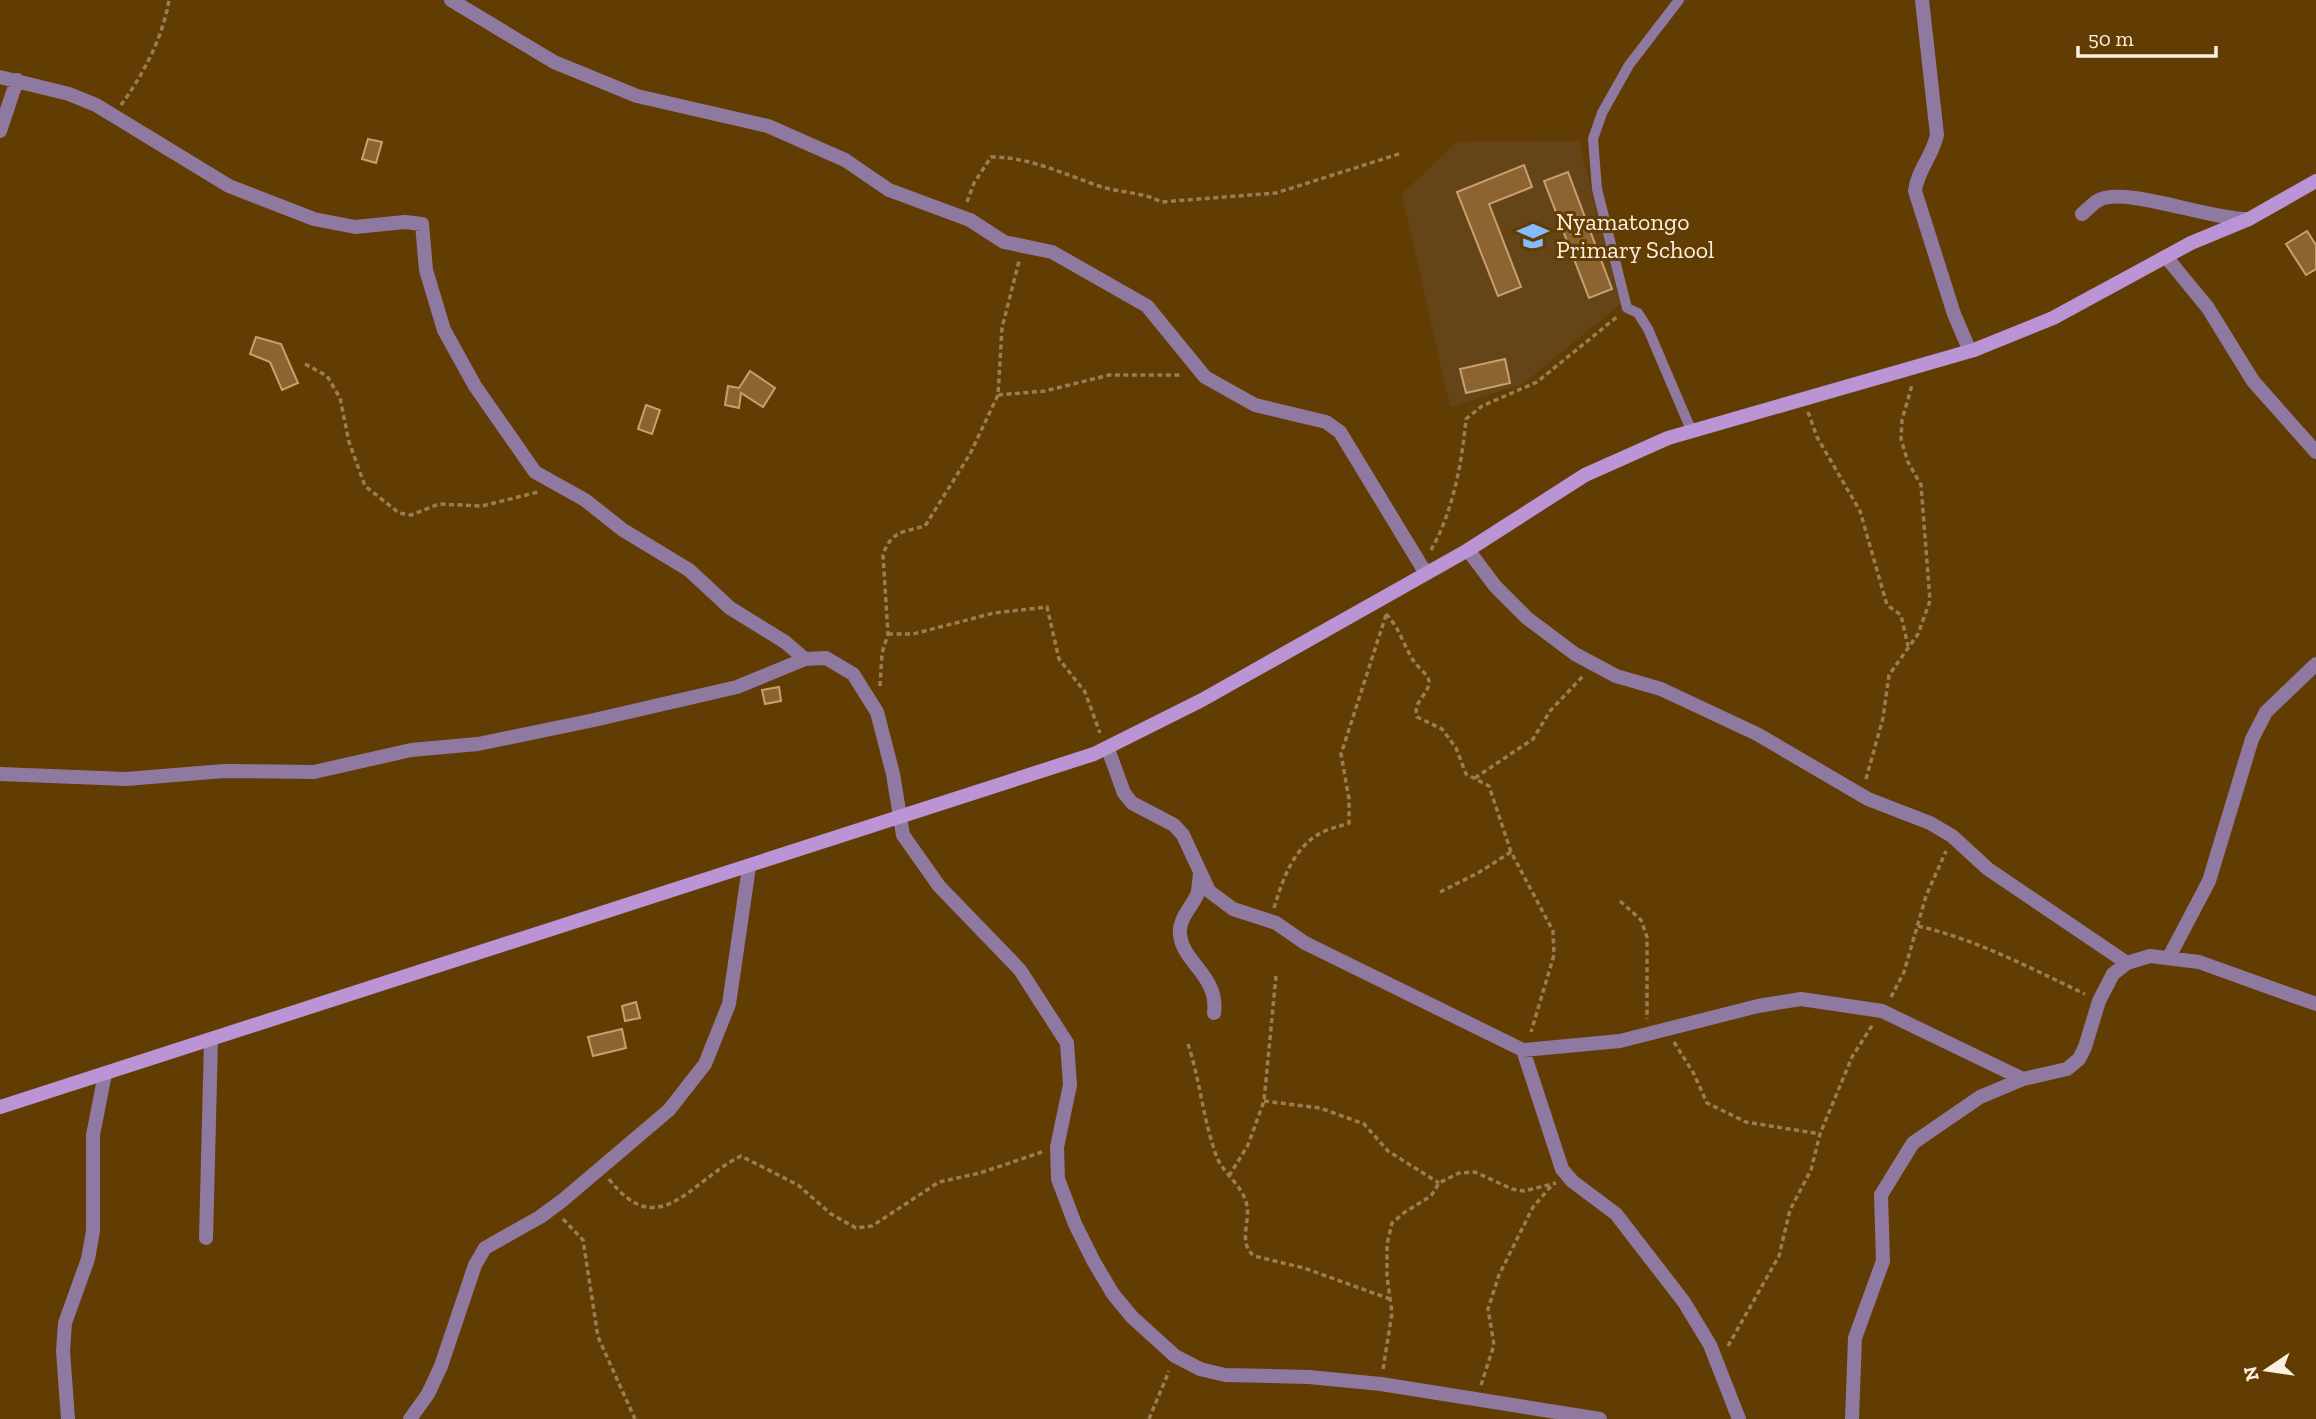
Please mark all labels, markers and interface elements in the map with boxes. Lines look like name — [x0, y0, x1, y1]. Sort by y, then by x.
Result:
scale bar — [2078, 14, 2216, 58]
text: 50 m — [2088, 26, 2134, 51]
place label: Nyamatongo Primary School — [1556, 207, 1714, 264]
school or university icon: Nyamatongo Primary School — [1516, 219, 1550, 253]
north arrow — [2232, 1335, 2302, 1405]
text: N — [2238, 1364, 2264, 1383]

